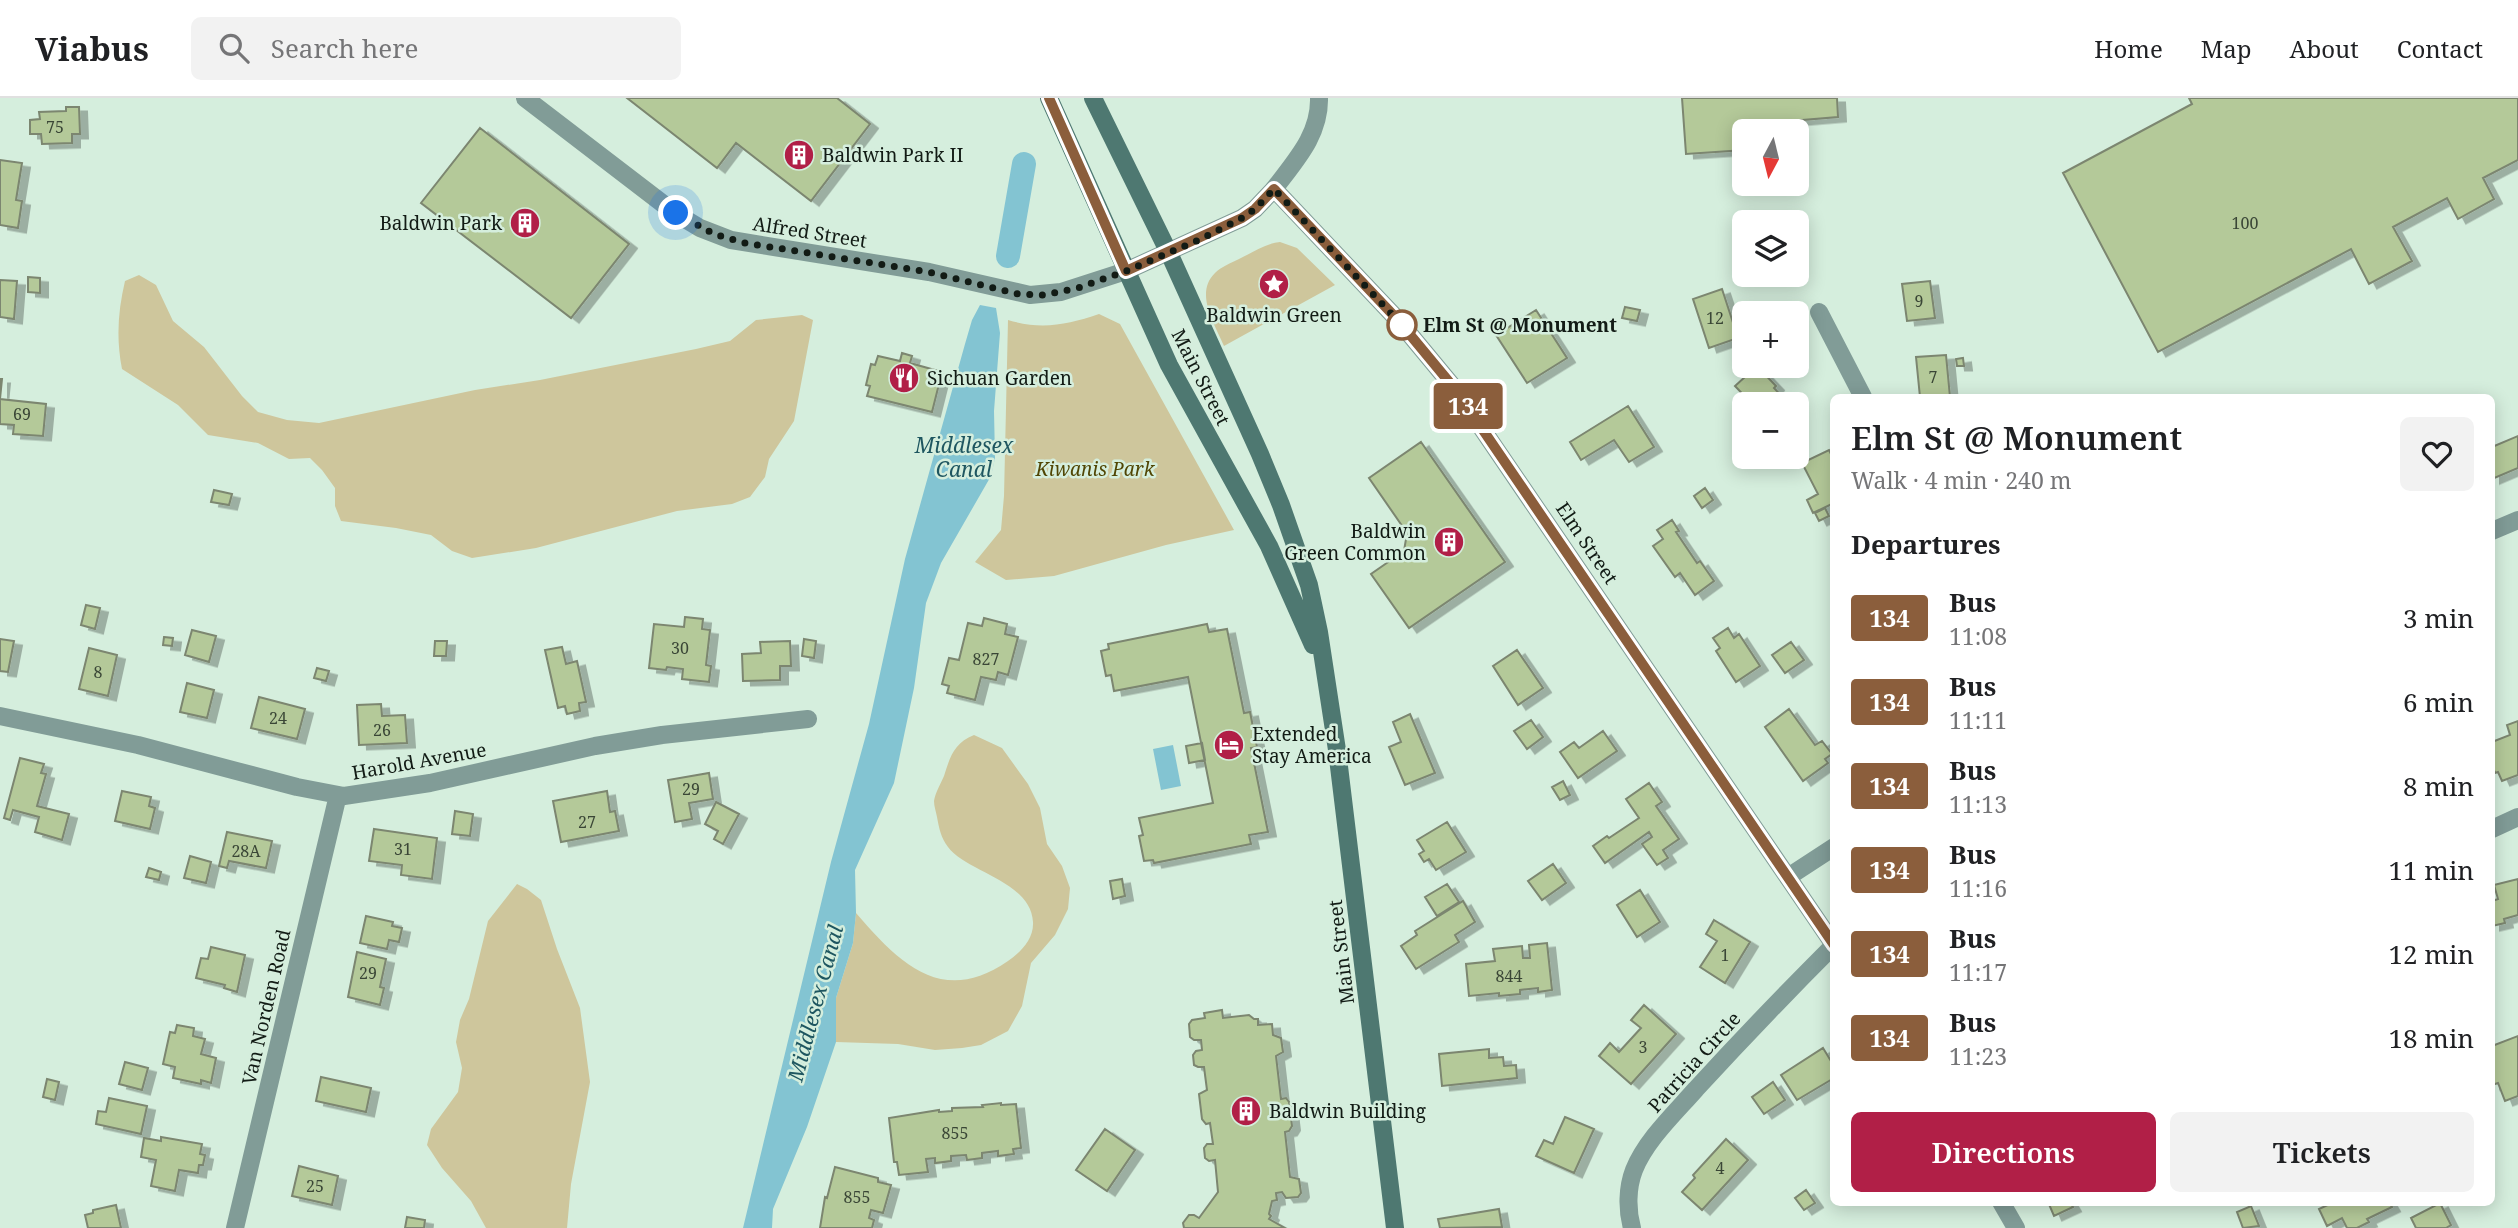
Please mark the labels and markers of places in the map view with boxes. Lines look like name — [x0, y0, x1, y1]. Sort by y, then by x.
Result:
building icon: Baldwin Park II — [782, 138, 816, 172]
place label: Baldwin Park II — [822, 142, 963, 168]
building icon: Baldwin Park — [508, 206, 542, 240]
place label: Baldwin Park — [379, 210, 503, 236]
place icon: Baldwin Green — [1257, 267, 1291, 301]
place label: Baldwin Green — [1206, 302, 1342, 328]
marker: Elm St @ Monument — [1387, 310, 1417, 340]
place label: Elm St @ Monument — [1423, 312, 1617, 338]
restaurant icon: Sichuan Garden — [887, 361, 921, 395]
place label: Sichuan Garden — [927, 365, 1072, 391]
place label: Baldwin Green Common — [1284, 518, 1426, 566]
building icon: Baldwin Green Common — [1432, 525, 1466, 559]
place label: Extended Stay America — [1252, 721, 1372, 769]
hotel icon: Extended Stay America — [1212, 728, 1246, 762]
building icon: Baldwin Building — [1229, 1094, 1263, 1128]
place label: Baldwin Building — [1269, 1098, 1426, 1124]

